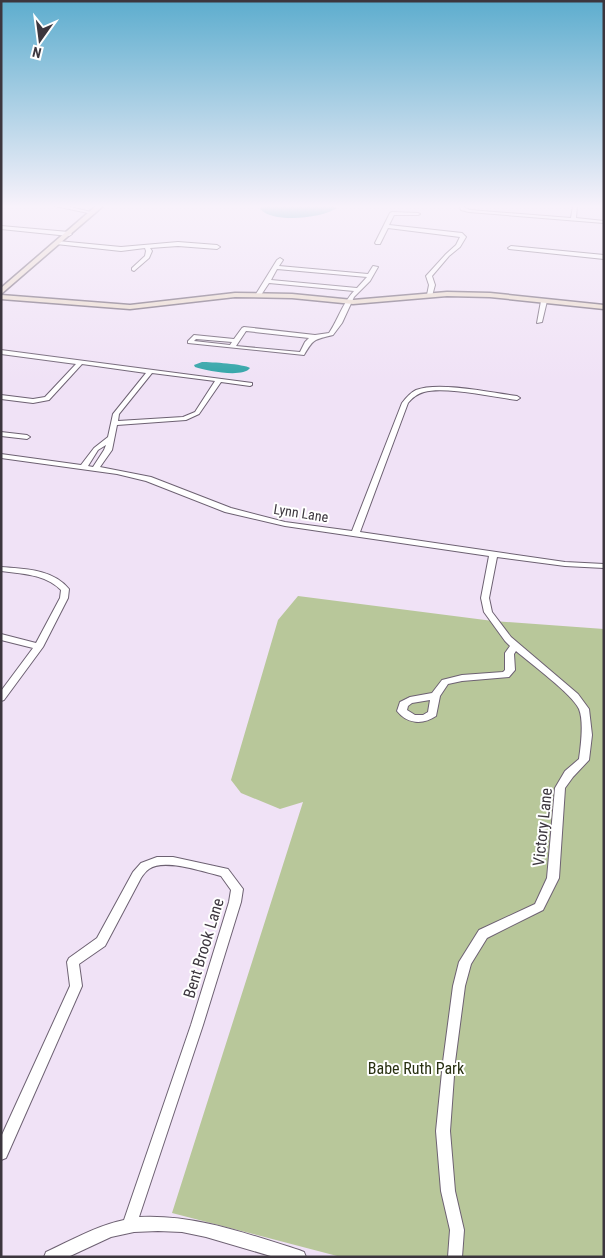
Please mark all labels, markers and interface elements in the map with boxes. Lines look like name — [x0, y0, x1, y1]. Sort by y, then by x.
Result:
north arrow — [15, 15, 65, 65]
text: N — [31, 44, 43, 61]
street label: Lynn Lane — [273, 501, 330, 525]
street label: Victory Lane — [529, 787, 556, 867]
street label: Bent Brook Lane — [179, 896, 228, 1000]
park label: Babe Ruth Park — [368, 1059, 465, 1078]

